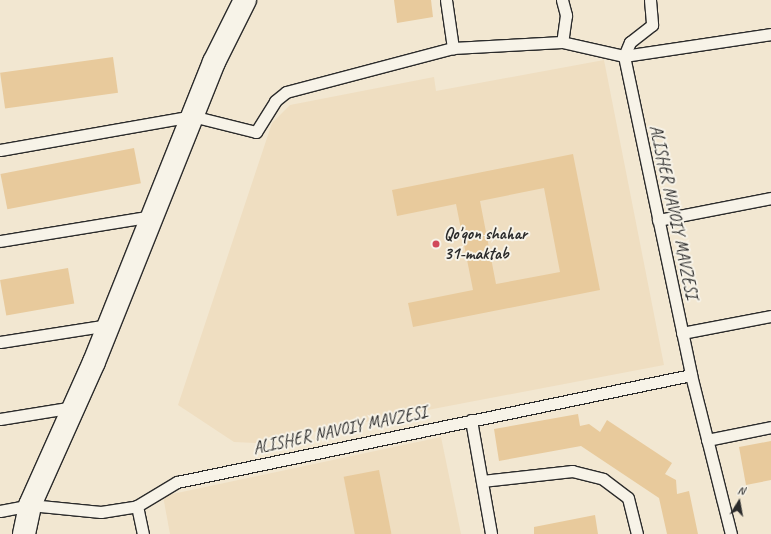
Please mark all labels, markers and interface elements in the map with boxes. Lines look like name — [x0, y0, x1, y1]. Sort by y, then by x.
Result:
street label: ALISHER NAVOIY MAVZESI — [646, 123, 702, 301]
place label: Qo'qon shahar 31-maktab — [444, 224, 527, 264]
marker: Qo'qon shahar 31-maktab — [431, 239, 441, 249]
street label: ALISHER NAVOIY MAVZESI — [251, 402, 429, 458]
north arrow — [719, 482, 759, 522]
text: N — [737, 483, 746, 498]

